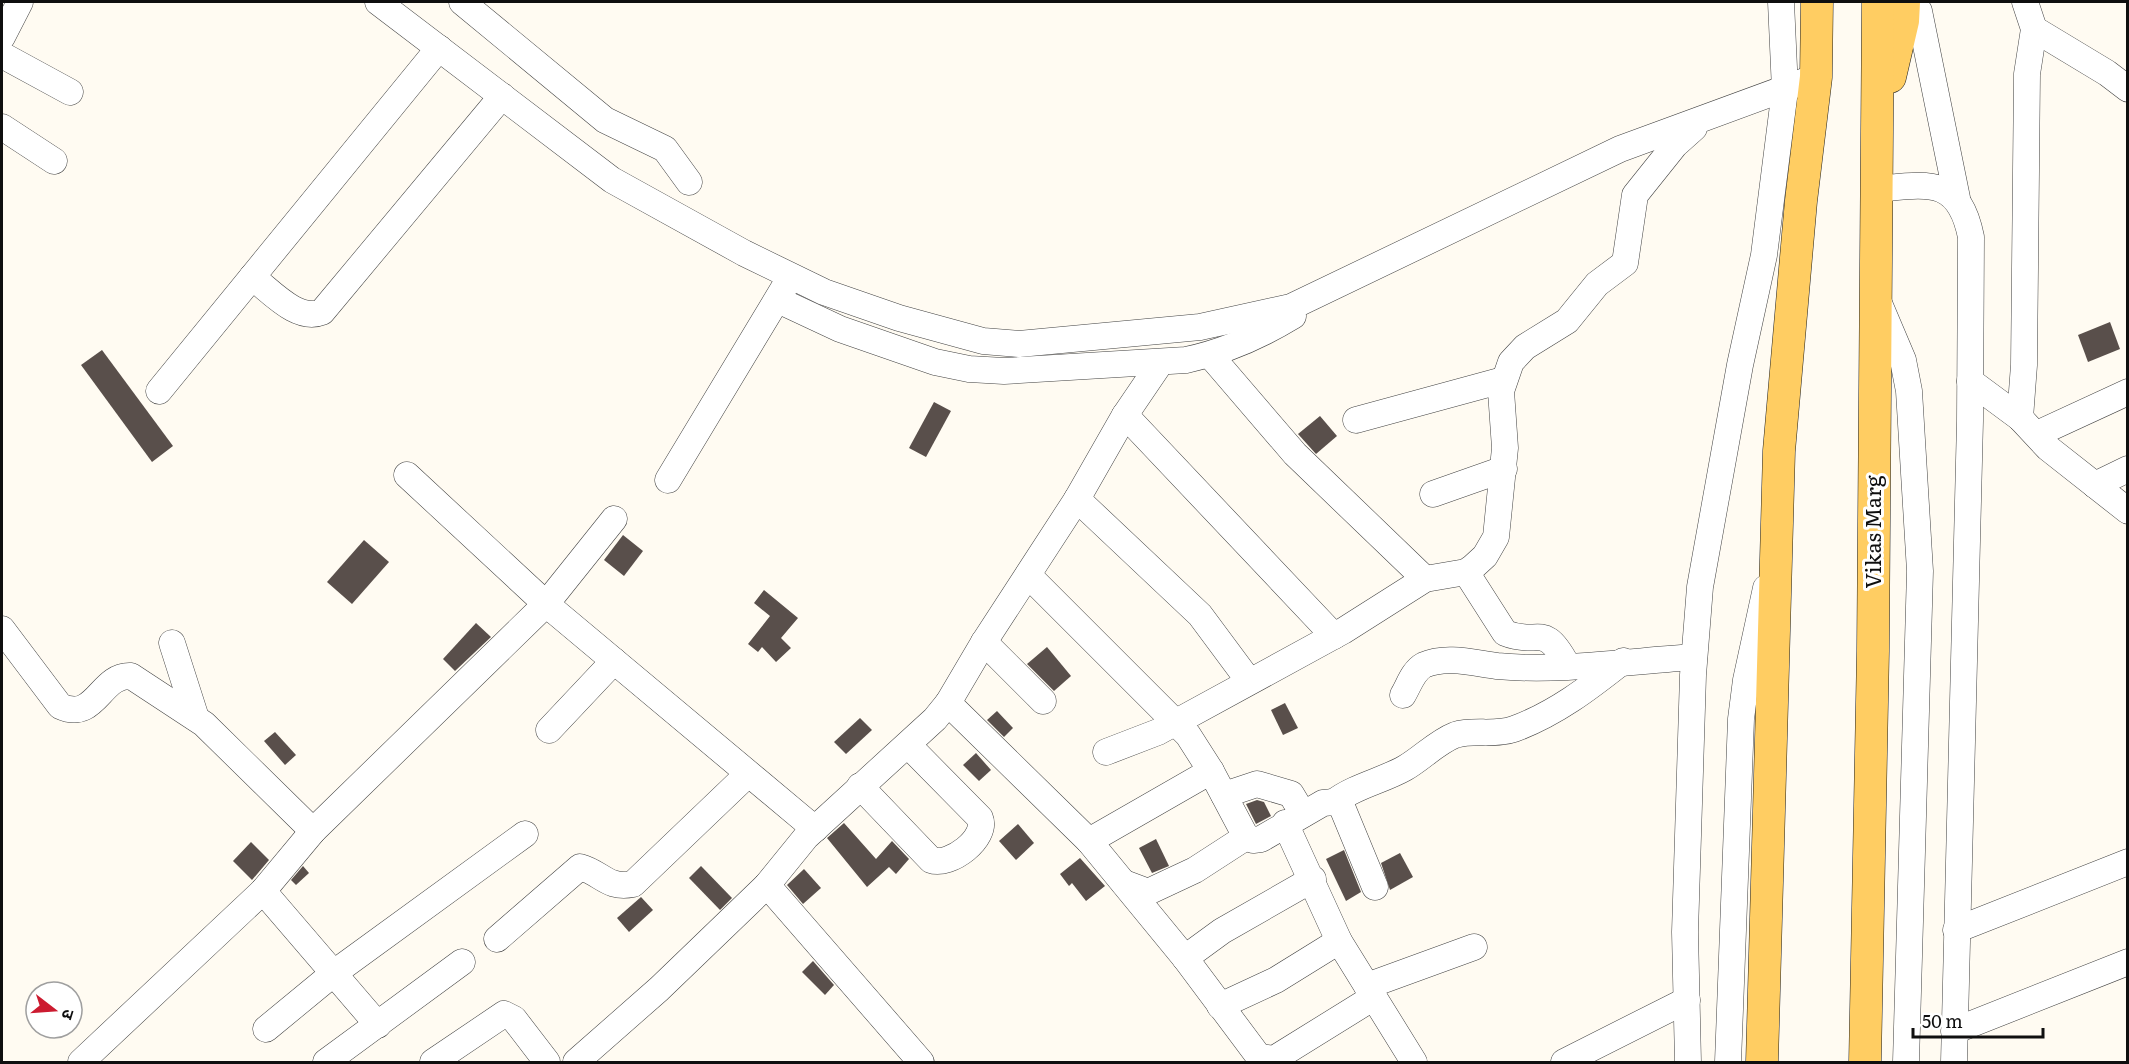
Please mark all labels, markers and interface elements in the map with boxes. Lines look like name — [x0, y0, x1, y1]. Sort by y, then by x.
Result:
street label: Vikas Marg — [1856, 475, 1887, 589]
north arrow — [24, 980, 84, 1040]
scale bar — [1913, 1001, 2044, 1039]
text: उ — [56, 1007, 82, 1023]
text: 50 m — [1922, 1007, 1963, 1034]

